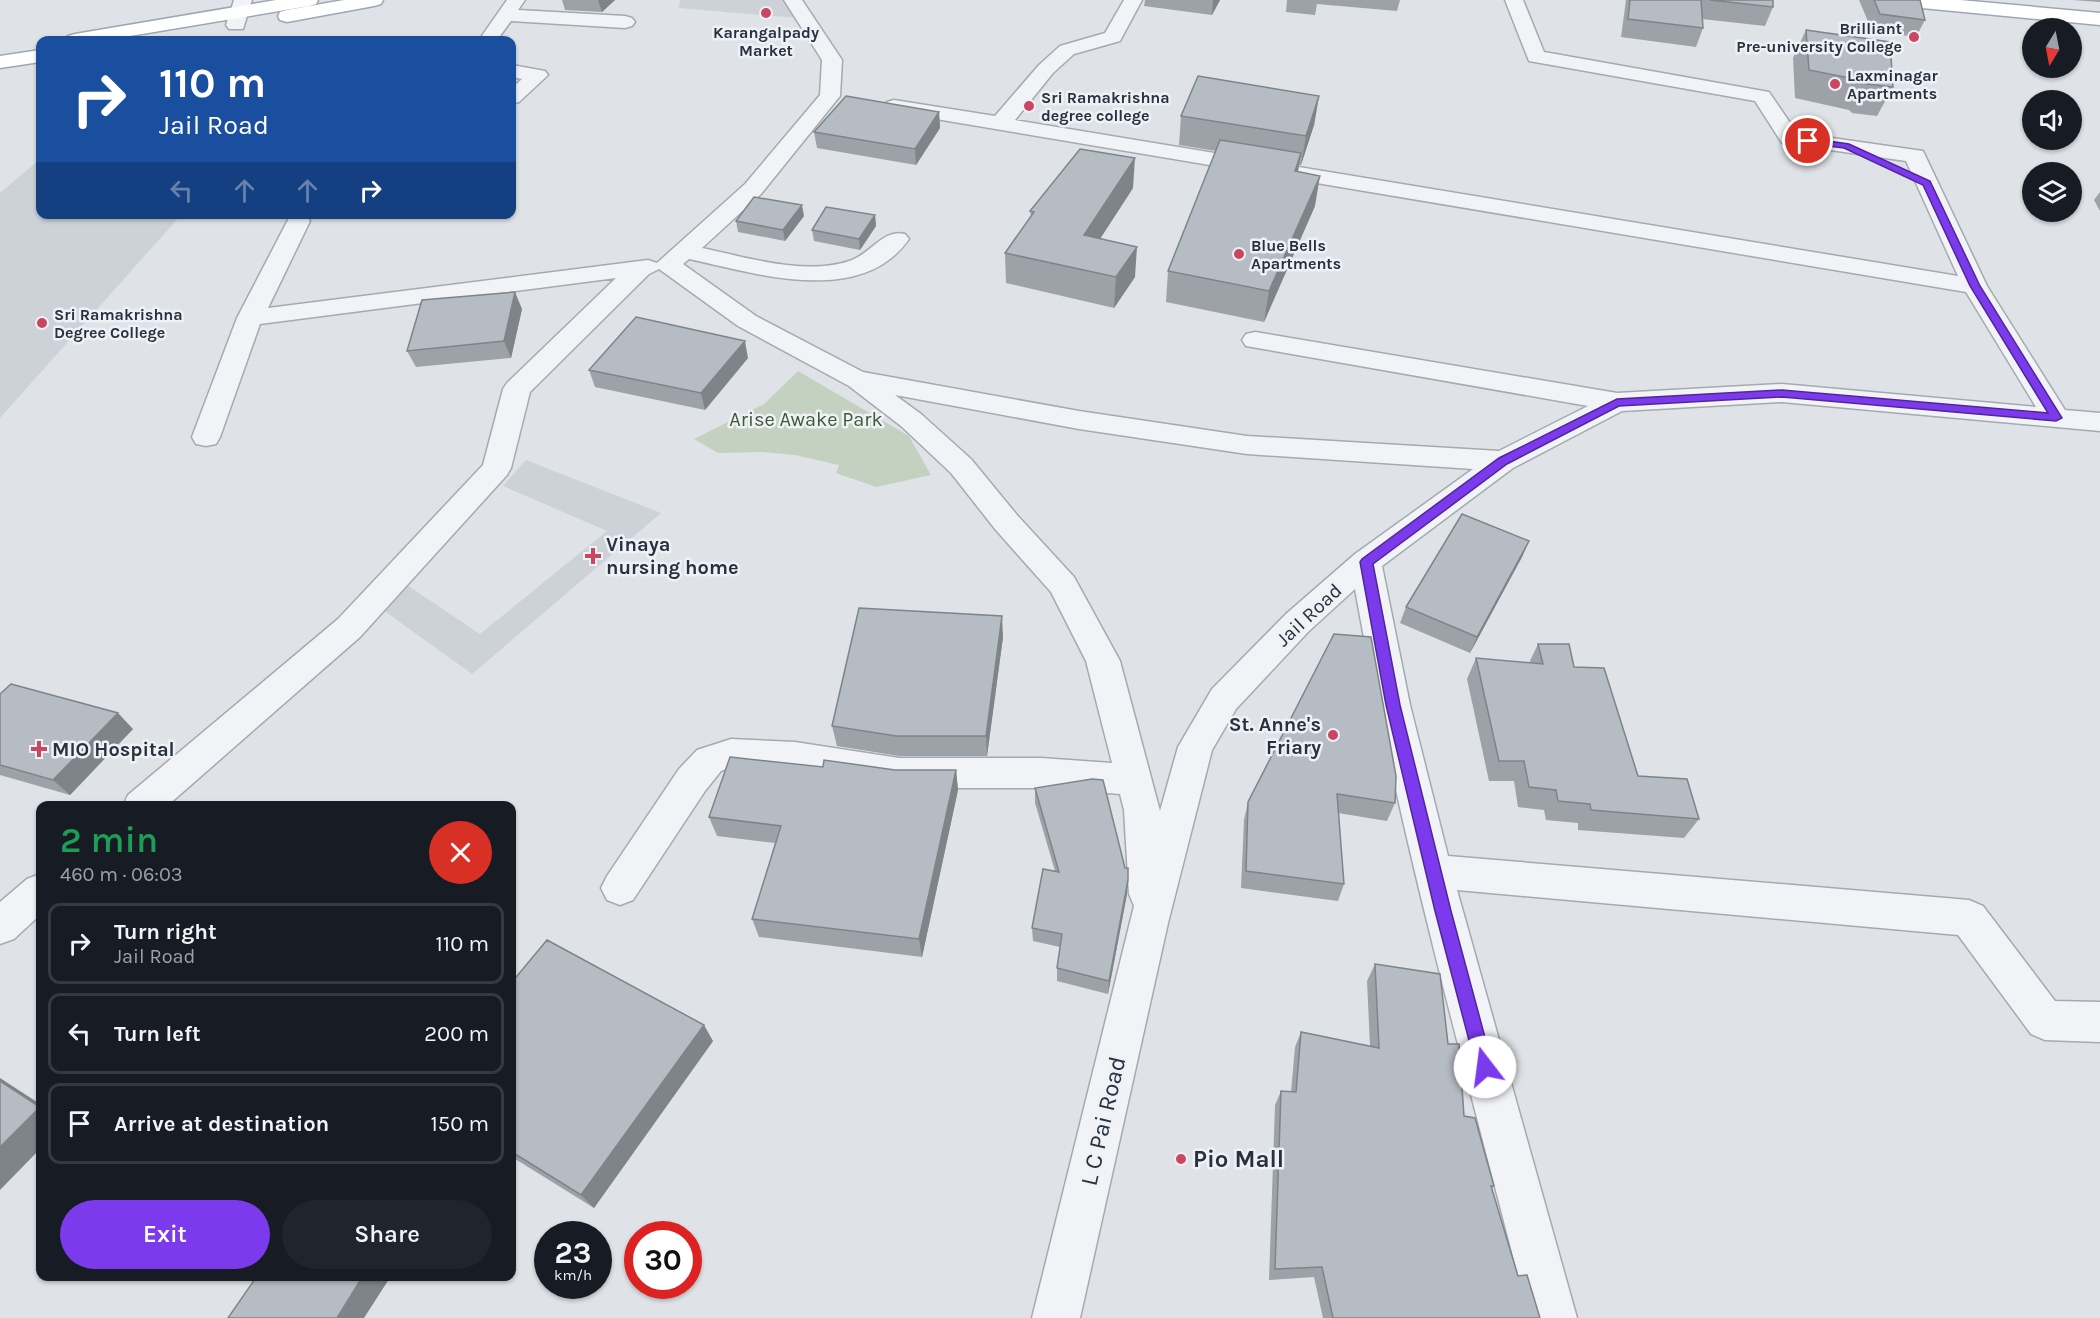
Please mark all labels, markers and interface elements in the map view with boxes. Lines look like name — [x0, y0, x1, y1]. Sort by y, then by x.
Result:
marker: Karangalpady Market — [759, 6, 773, 20]
north arrow — [2022, 18, 2082, 78]
map controls — [2022, 18, 2082, 222]
place label: Brilliant Pre-university College — [1736, 19, 1902, 56]
place label: Karangalpady Market — [713, 23, 819, 60]
marker: Brilliant Pre-university College — [1907, 30, 1921, 44]
text: 110 m — [159, 58, 266, 108]
icon: right — [60, 60, 138, 138]
place label: Laxminagar Apartments — [1847, 66, 1939, 103]
marker: Laxminagar Apartments — [1828, 77, 1842, 91]
place label: Sri Ramakrishna degree college — [1041, 88, 1170, 125]
button: sound — [2022, 90, 2082, 150]
marker: Sri Ramakrishna degree college — [1022, 99, 1036, 113]
text: Jail Road — [159, 109, 269, 141]
pin — [1782, 115, 1833, 166]
icon: arrive — [1791, 124, 1824, 157]
button: layers — [2022, 162, 2082, 222]
icon: left — [165, 174, 198, 207]
icon: ahead — [228, 174, 261, 207]
icon: ahead — [291, 174, 324, 207]
icon: right — [354, 174, 387, 207]
place label: Blue Bells Apartments — [1251, 236, 1341, 273]
marker: Blue Bells Apartments — [1232, 247, 1246, 261]
place label: Sri Ramakrishna Degree College — [54, 305, 183, 342]
marker: Sri Ramakrishna Degree College — [35, 316, 49, 330]
park label: Arise Awake Park — [729, 408, 883, 431]
place label: Vinaya nursing home — [606, 533, 738, 579]
marker: Vinaya nursing home — [584, 547, 602, 565]
street label: Jail Road — [1271, 579, 1347, 651]
place label: St. Anne's Friary — [1229, 713, 1321, 759]
marker: St. Anne's Friary — [1326, 728, 1340, 742]
place label: MIO Hospital — [52, 738, 175, 761]
marker: MIO Hospital — [30, 740, 48, 758]
text: 2 min — [60, 819, 158, 861]
button: close — [429, 821, 492, 884]
text: 460 m · 06:03 — [60, 863, 183, 886]
text: Turn right — [114, 919, 217, 945]
icon: right — [63, 927, 96, 960]
text: 110 m — [436, 931, 489, 957]
text: Jail Road — [114, 945, 195, 968]
icon: left — [63, 1017, 96, 1050]
text: Turn left — [114, 1021, 201, 1047]
text: 200 m — [424, 1021, 489, 1047]
position arrow — [1453, 1035, 1517, 1099]
street label: L C Pai Road — [1075, 1054, 1131, 1188]
icon: arrive — [63, 1107, 96, 1140]
text: Arrive at destination — [114, 1111, 329, 1137]
text: 150 m — [430, 1111, 489, 1137]
place label: Pio Mall — [1193, 1145, 1284, 1173]
marker: Pio Mall — [1174, 1152, 1188, 1166]
button: Exit — [60, 1200, 270, 1269]
button: Share — [282, 1200, 492, 1269]
speed limit sign: 30 — [624, 1221, 702, 1299]
text: 23 — [555, 1235, 591, 1271]
text: km/h — [554, 1266, 592, 1284]

